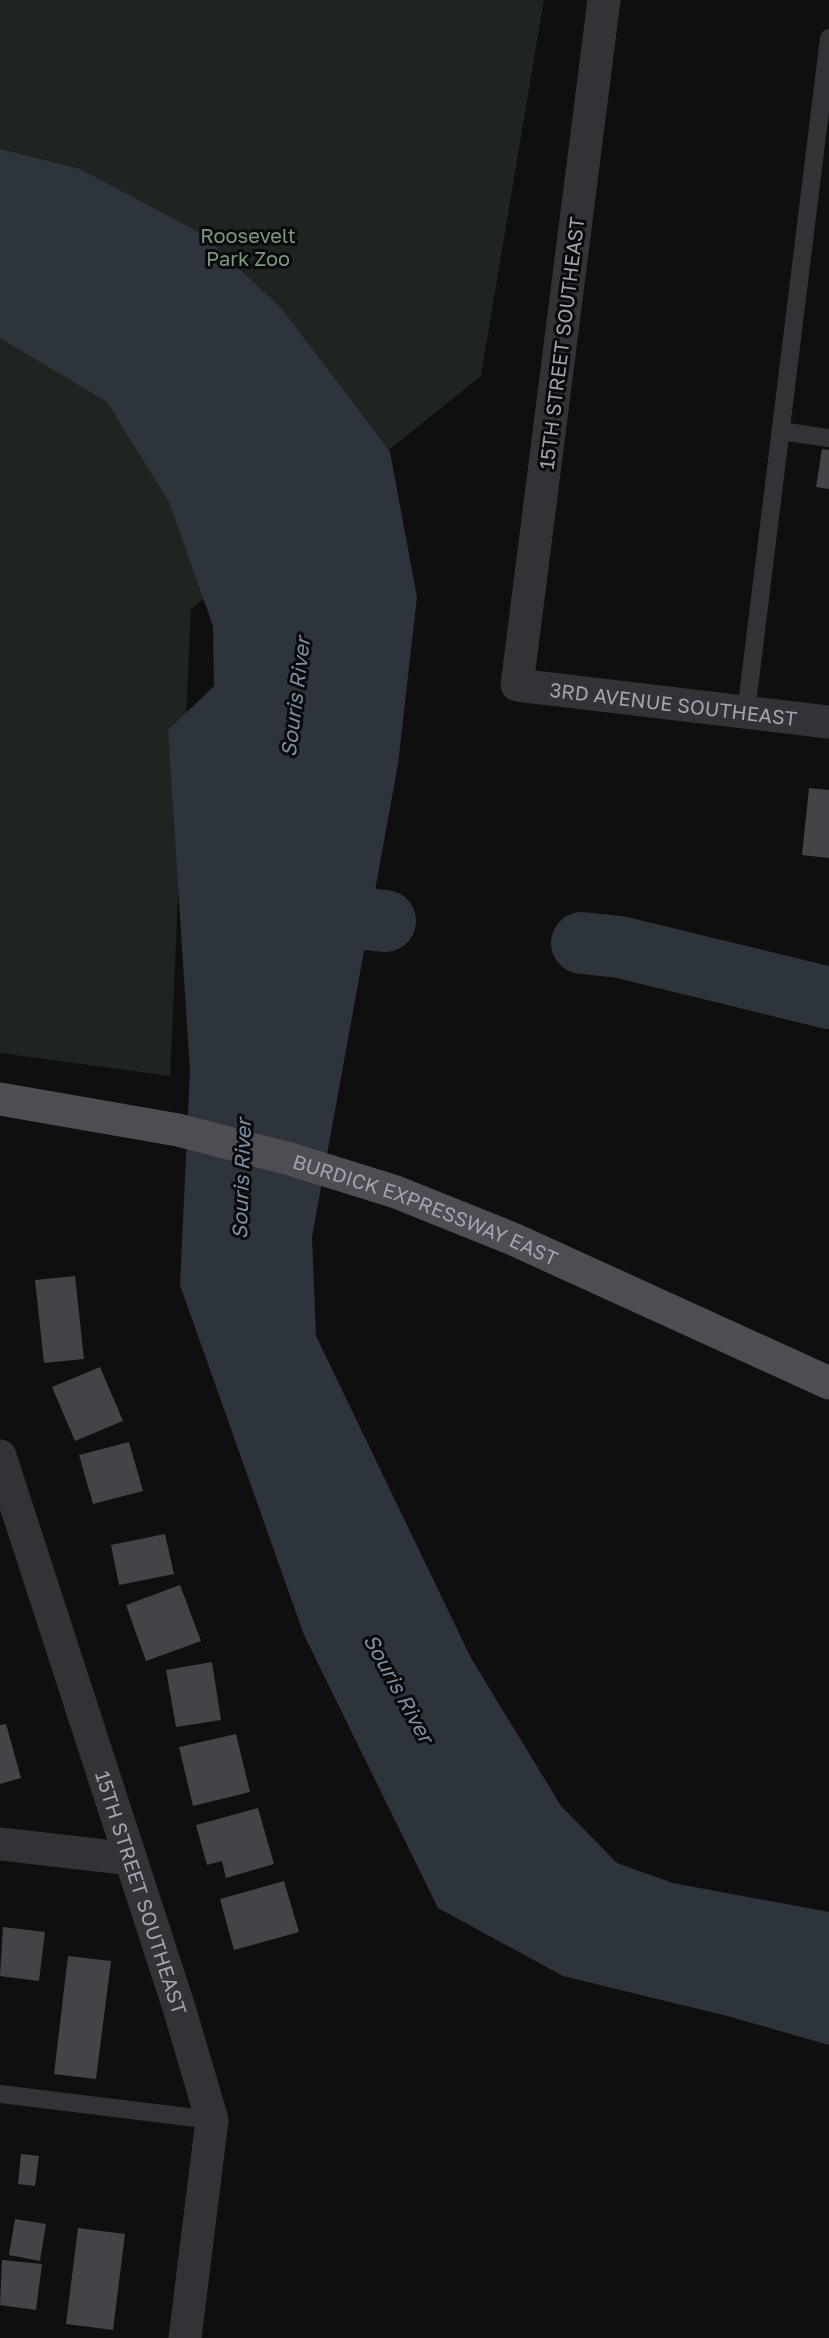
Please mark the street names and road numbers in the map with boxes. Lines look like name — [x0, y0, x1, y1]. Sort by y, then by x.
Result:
street label: 15TH STREET SOUTHEAST — [534, 215, 588, 471]
street label: 3RD AVENUE SOUTHEAST — [548, 677, 798, 730]
street label: BURDICK EXPRESSWAY EAST — [290, 1149, 562, 1270]
street label: 15TH STREET SOUTHEAST — [91, 1768, 192, 2018]

